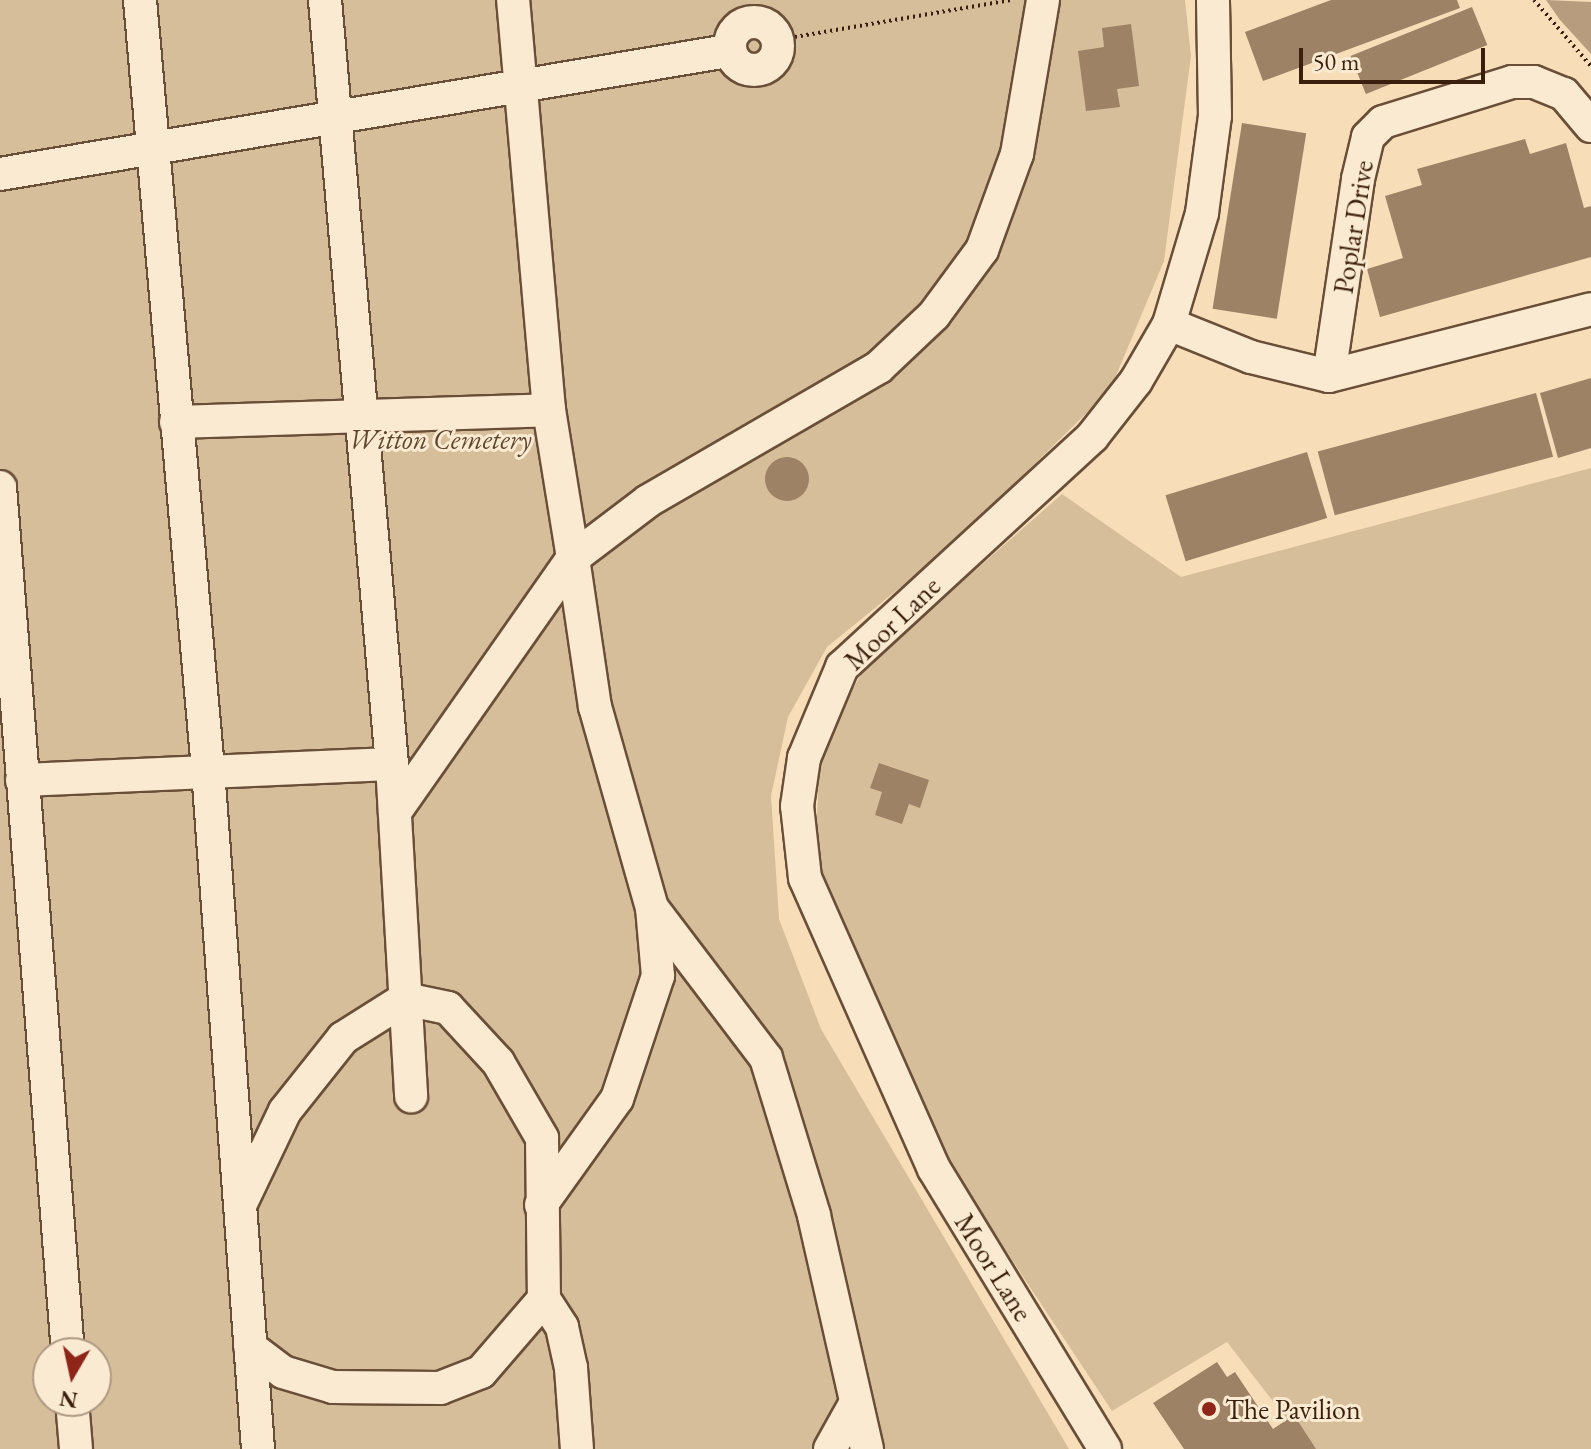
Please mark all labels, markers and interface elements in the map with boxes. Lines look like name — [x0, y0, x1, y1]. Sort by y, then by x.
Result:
scale bar — [1303, 32, 1489, 82]
text: 50 m — [1313, 46, 1360, 77]
street label: Poplar Drive — [1326, 158, 1380, 296]
park label: Witton Cemetery — [348, 422, 532, 456]
street label: Moor Lane — [837, 569, 947, 677]
street label: Moor Lane — [948, 1207, 1040, 1327]
north arrow — [32, 1337, 112, 1417]
text: N — [57, 1384, 80, 1415]
place label: The Pavilion — [1225, 1392, 1361, 1426]
marker: The Pavilion — [1200, 1400, 1218, 1418]

